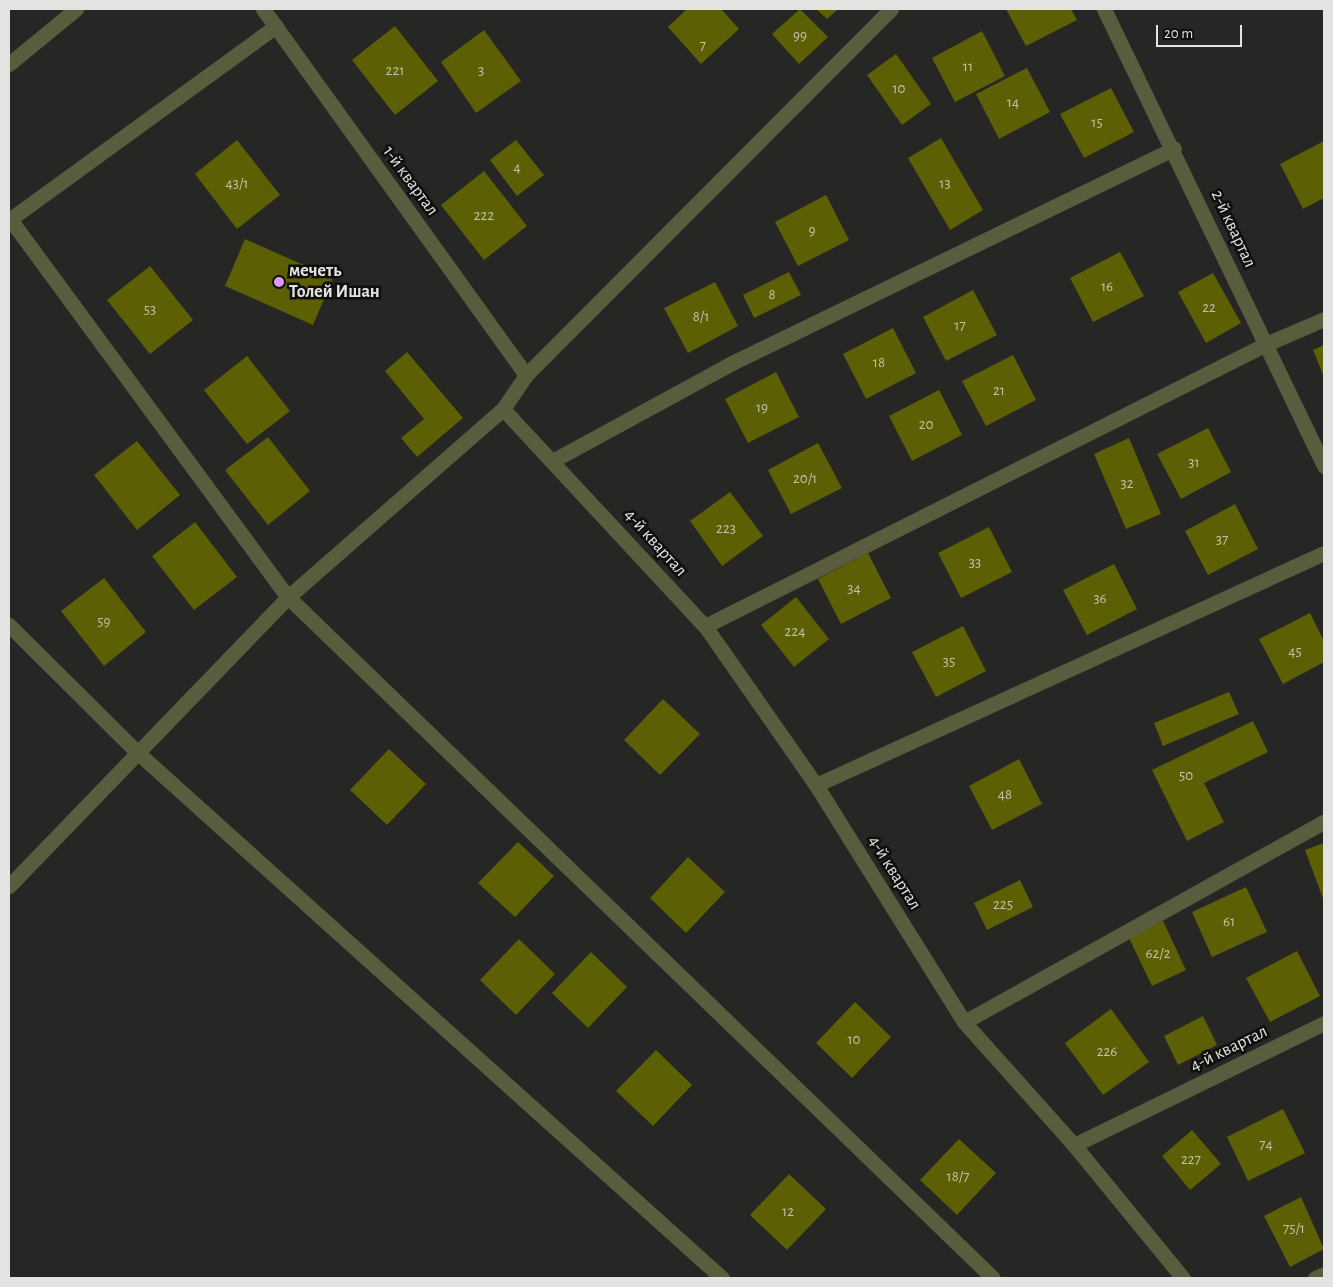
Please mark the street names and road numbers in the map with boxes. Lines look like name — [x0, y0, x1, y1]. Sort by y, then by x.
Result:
street label: 1-й квартал — [377, 142, 443, 220]
street label: 2-й квартал — [1206, 187, 1260, 271]
street label: 4-й квартал — [619, 505, 691, 581]
street label: 4-й квартал — [863, 832, 925, 914]
street label: 4-й квартал — [1187, 1021, 1271, 1077]

